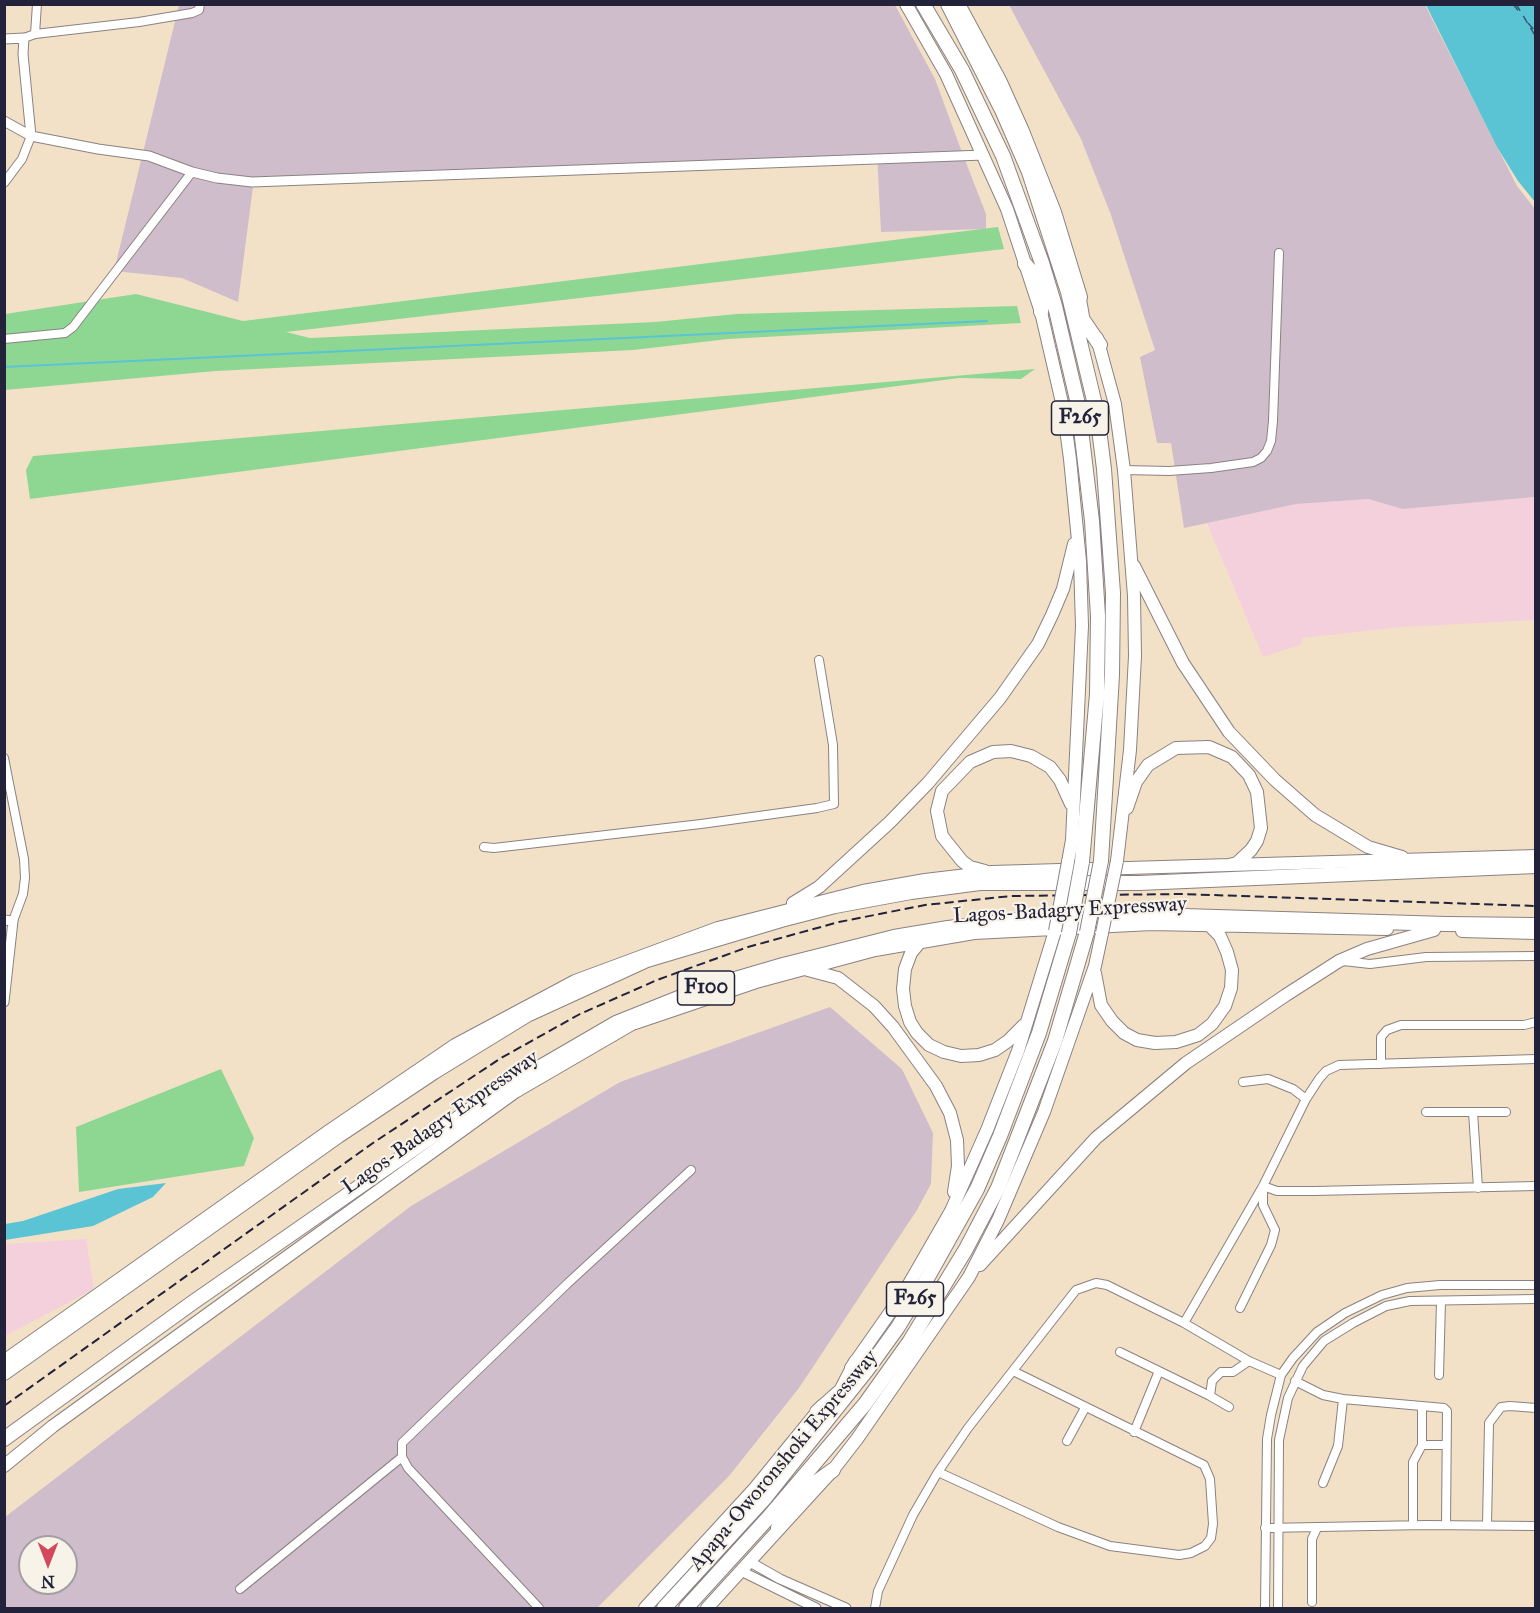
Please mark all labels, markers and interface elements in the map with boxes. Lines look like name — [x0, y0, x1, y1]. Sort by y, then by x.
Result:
road number: F265 — [1052, 401, 1108, 435]
street label: Lagos-Badagry Expressway — [952, 892, 1188, 930]
road number: F100 — [678, 971, 734, 1005]
street label: Lagos-Badagry Expressway — [338, 1046, 544, 1200]
road number: F265 — [886, 1282, 944, 1316]
street label: Apapa-Oworonshoki Expressway — [684, 1346, 884, 1576]
north arrow — [18, 1535, 78, 1595]
text: N — [41, 1572, 55, 1591]

